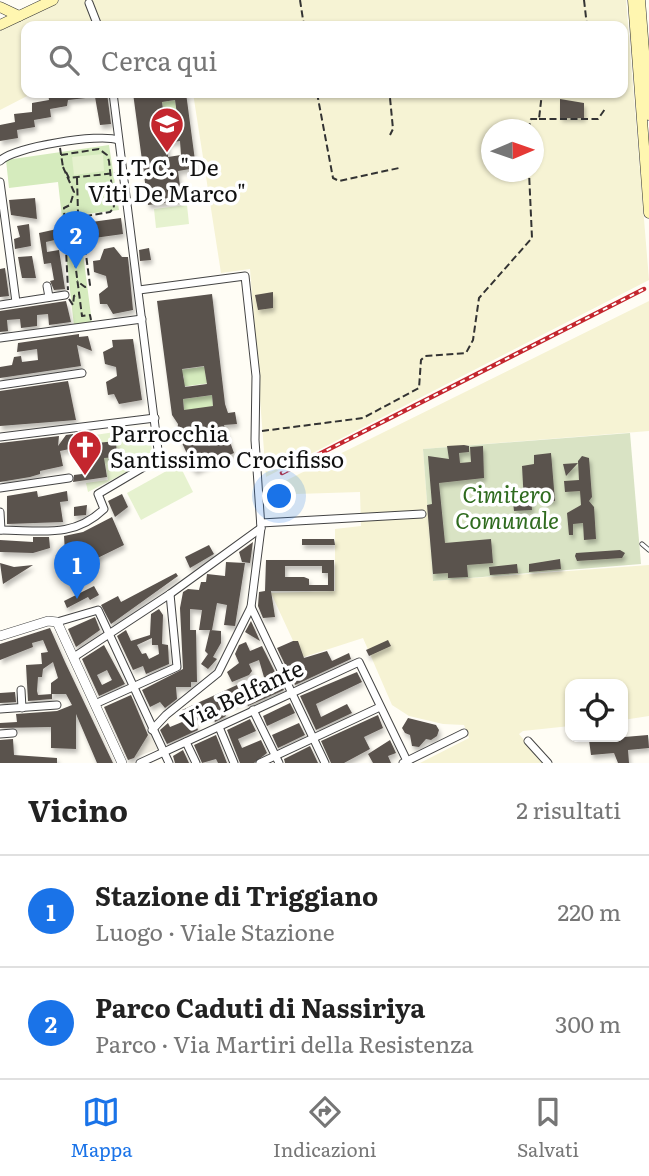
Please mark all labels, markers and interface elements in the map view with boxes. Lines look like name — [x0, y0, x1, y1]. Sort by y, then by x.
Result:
search box — [21, 21, 628, 98]
text: Cerca qui — [101, 40, 217, 79]
icon: search — [45, 41, 83, 79]
school or university icon: I.T.C. "De Viti De Marco" — [148, 105, 186, 154]
north arrow — [481, 119, 544, 182]
place label: I.T.C. "De Viti De Marco" — [88, 149, 246, 209]
pin: 2 — [53, 211, 99, 269]
place label: Parrocchia Santissimo Crocifisso — [110, 415, 344, 475]
church icon: Parrocchia Santissimo Crocifisso — [66, 428, 104, 477]
park label: Cimitero Comunale — [455, 476, 559, 536]
your location — [262, 479, 296, 513]
pin: 1 — [54, 541, 100, 599]
street label: Via Belfante — [174, 650, 308, 737]
map controls — [565, 679, 628, 742]
button: locate — [565, 679, 628, 742]
text: Vicino — [28, 787, 128, 831]
text: 2 risultati — [516, 792, 621, 826]
text: Stazione di Triggiano — [95, 875, 378, 914]
text: 1 — [46, 894, 56, 928]
text: 220 m — [557, 894, 621, 928]
text: Luogo · Viale Stazione — [95, 914, 335, 948]
text: Parco Caduti di Nassiriya — [95, 987, 425, 1026]
text: 2 — [45, 1006, 57, 1040]
text: 300 m — [555, 1006, 621, 1040]
text: Parco · Via Martiri della Resistenza — [95, 1026, 474, 1060]
tab: Mappa — [70, 1093, 133, 1163]
tab: Indicazioni — [273, 1093, 376, 1163]
tab: Salvati — [517, 1093, 579, 1163]

